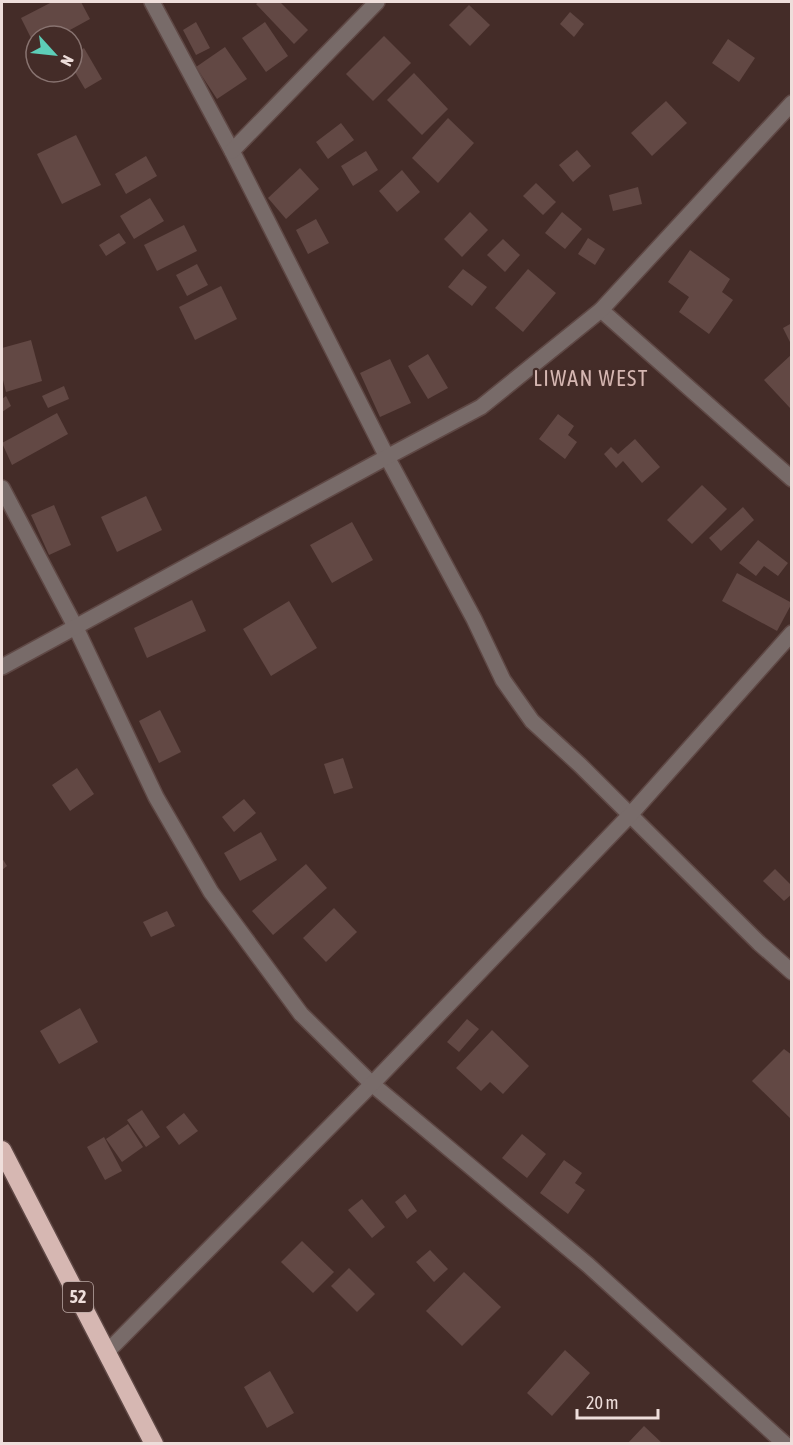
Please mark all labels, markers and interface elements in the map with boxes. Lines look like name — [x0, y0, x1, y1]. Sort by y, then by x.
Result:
north arrow — [24, 24, 84, 84]
text: N — [57, 53, 78, 69]
district label: LIWAN WEST — [533, 365, 649, 391]
road number: 52 — [63, 1282, 93, 1312]
scale bar — [577, 1382, 658, 1420]
text: 20 m — [586, 1392, 618, 1413]

